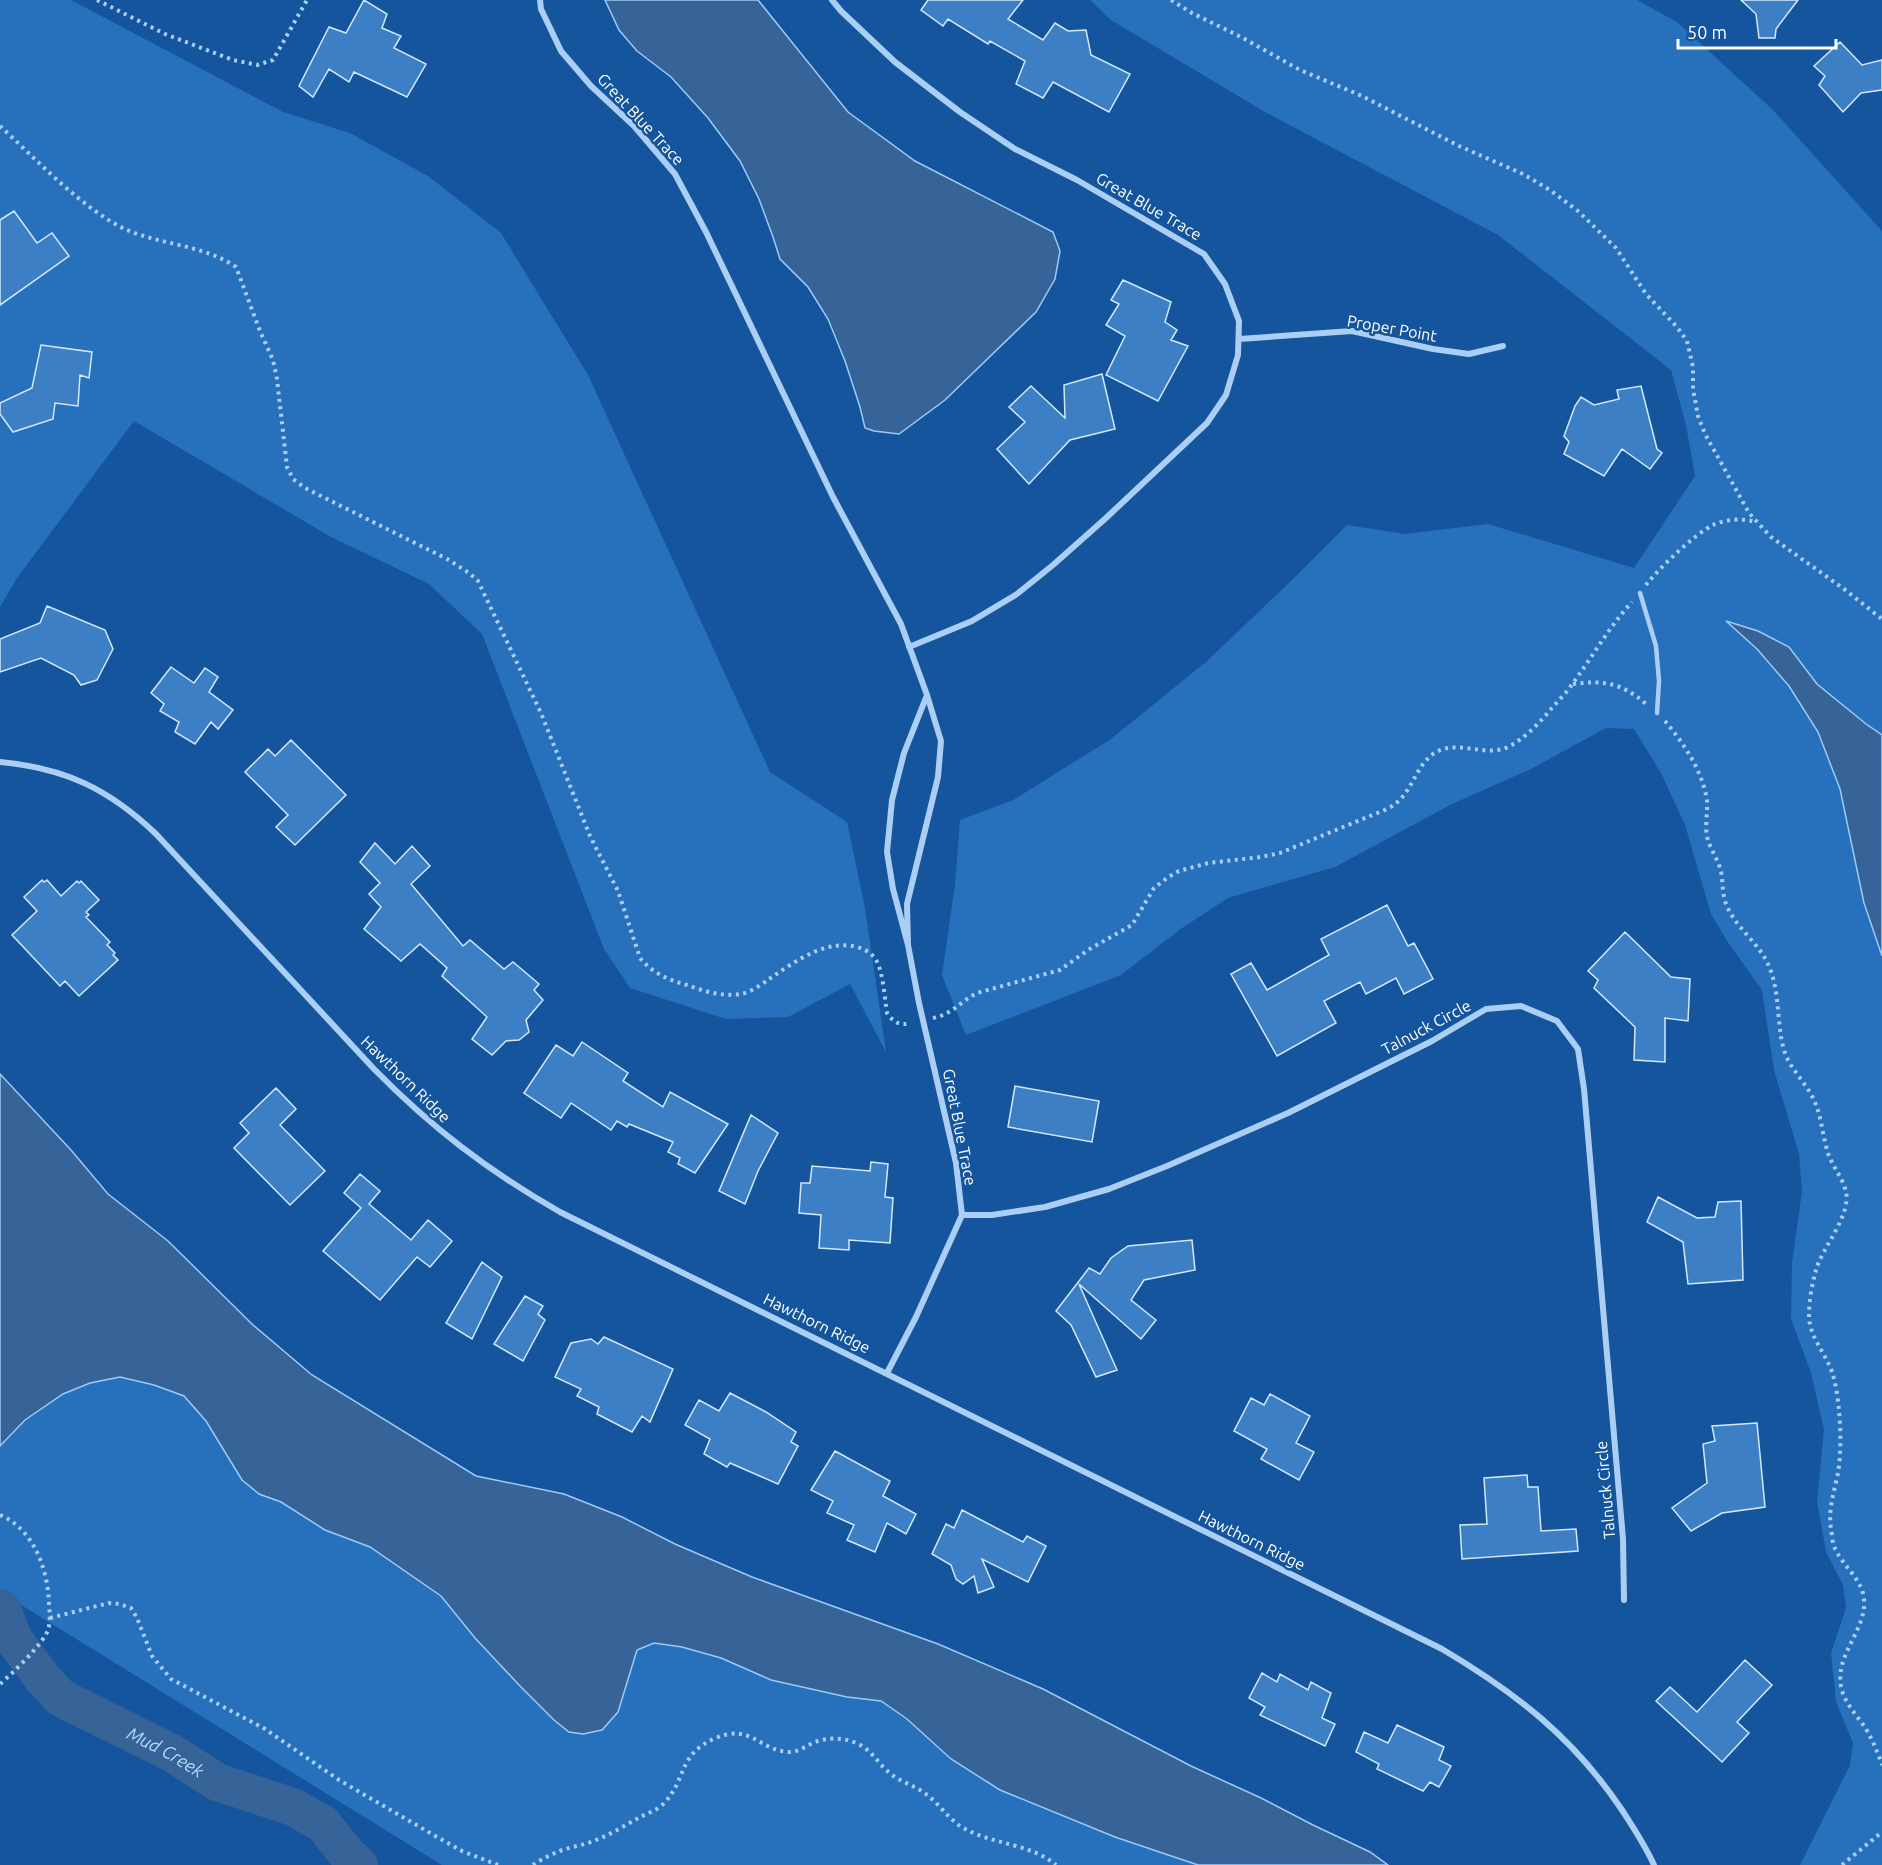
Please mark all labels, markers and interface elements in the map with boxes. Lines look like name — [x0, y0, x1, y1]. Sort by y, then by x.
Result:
scale bar — [1678, 12, 1836, 50]
text: 50 m — [1687, 22, 1727, 42]
street label: Great Blue Trace — [594, 70, 688, 168]
street label: Great Blue Trace — [1093, 169, 1205, 243]
street label: Proper Point — [1346, 311, 1439, 345]
street label: Talnuck Circle — [1378, 996, 1474, 1058]
street label: Hawthorn Ridge — [358, 1032, 454, 1126]
street label: Great Blue Trace — [940, 1067, 980, 1187]
street label: Hawthorn Ridge — [761, 1289, 873, 1357]
street label: Talnuck Circle — [1592, 1440, 1618, 1540]
street label: Hawthorn Ridge — [1196, 1506, 1308, 1574]
water label: Mud Creek — [124, 1723, 208, 1781]

